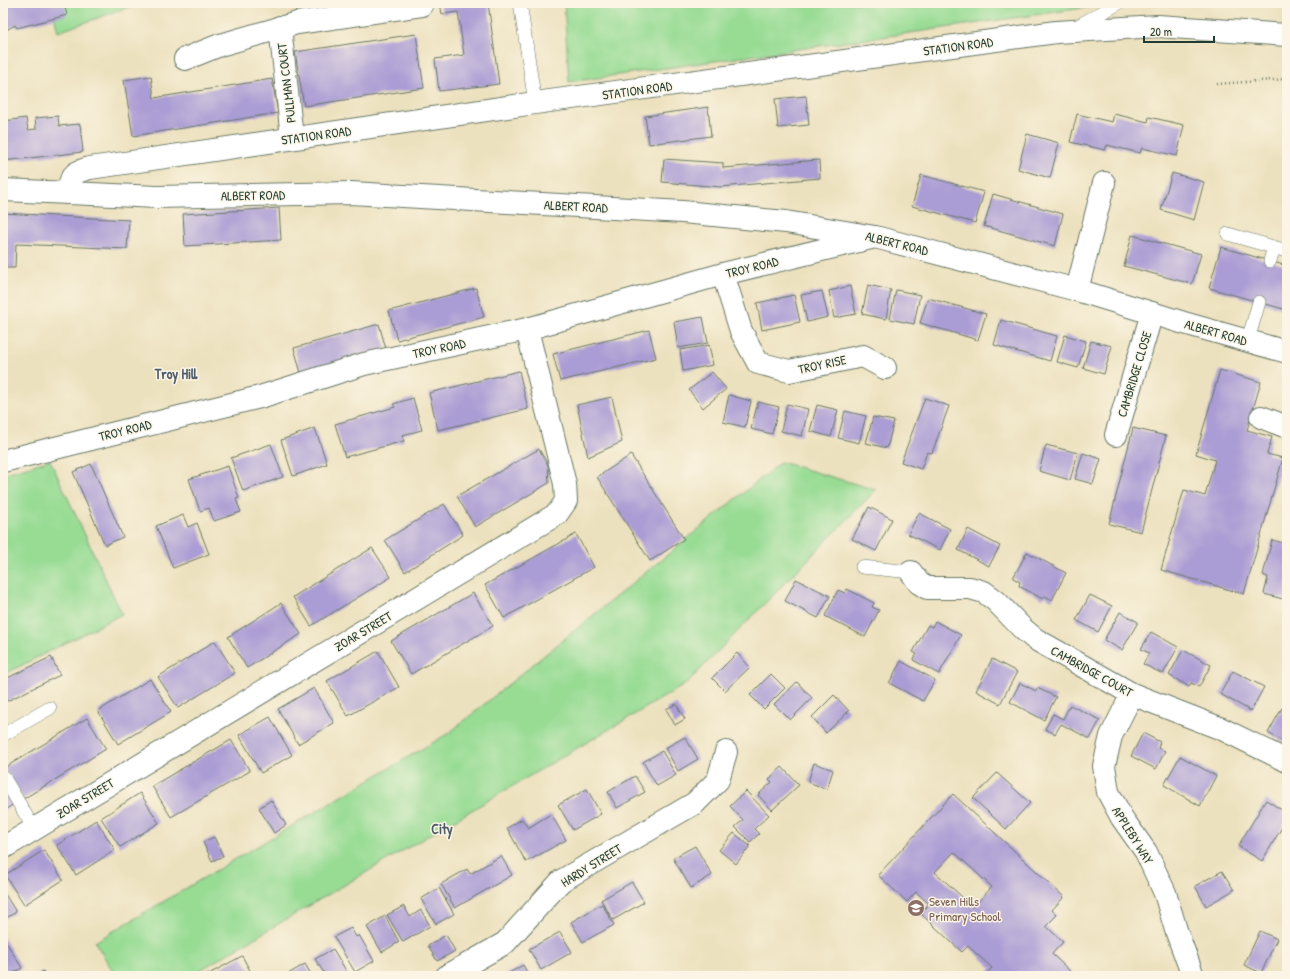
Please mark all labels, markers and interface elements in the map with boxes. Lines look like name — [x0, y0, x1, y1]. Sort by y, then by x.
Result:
scale bar — [1144, 18, 1214, 44]
text: 20 m — [1150, 23, 1172, 40]
street label: STATION ROAD — [922, 32, 995, 60]
street label: PULLMAN COURT — [272, 41, 300, 124]
street label: STATION ROAD — [601, 76, 674, 104]
street label: STATION ROAD — [280, 121, 353, 149]
street label: ALBERT ROAD — [221, 185, 286, 205]
street label: ALBERT ROAD — [543, 195, 609, 217]
street label: ALBERT ROAD — [864, 227, 931, 260]
street label: TROY ROAD — [724, 252, 781, 282]
street label: ALBERT ROAD — [1183, 315, 1250, 350]
street label: CAMBRIDGE CLOSE — [1112, 329, 1156, 419]
street label: TROY ROAD — [411, 333, 468, 362]
street label: TROY RISE — [796, 350, 848, 378]
district label: Troy Hill — [154, 364, 198, 385]
street label: TROY ROAD — [97, 415, 154, 445]
street label: ZOAR STREET — [331, 606, 396, 655]
street label: CAMBRIDGE COURT — [1048, 641, 1137, 701]
street label: ZOAR STREET — [53, 773, 118, 822]
street label: APPLEBY WAY — [1108, 803, 1158, 867]
district label: City — [431, 819, 453, 840]
street label: HARDY STREET — [557, 839, 626, 891]
place label: Seven Hills Primary School — [929, 892, 1002, 925]
school or university icon: Seven Hills Primary School — [906, 898, 926, 918]

